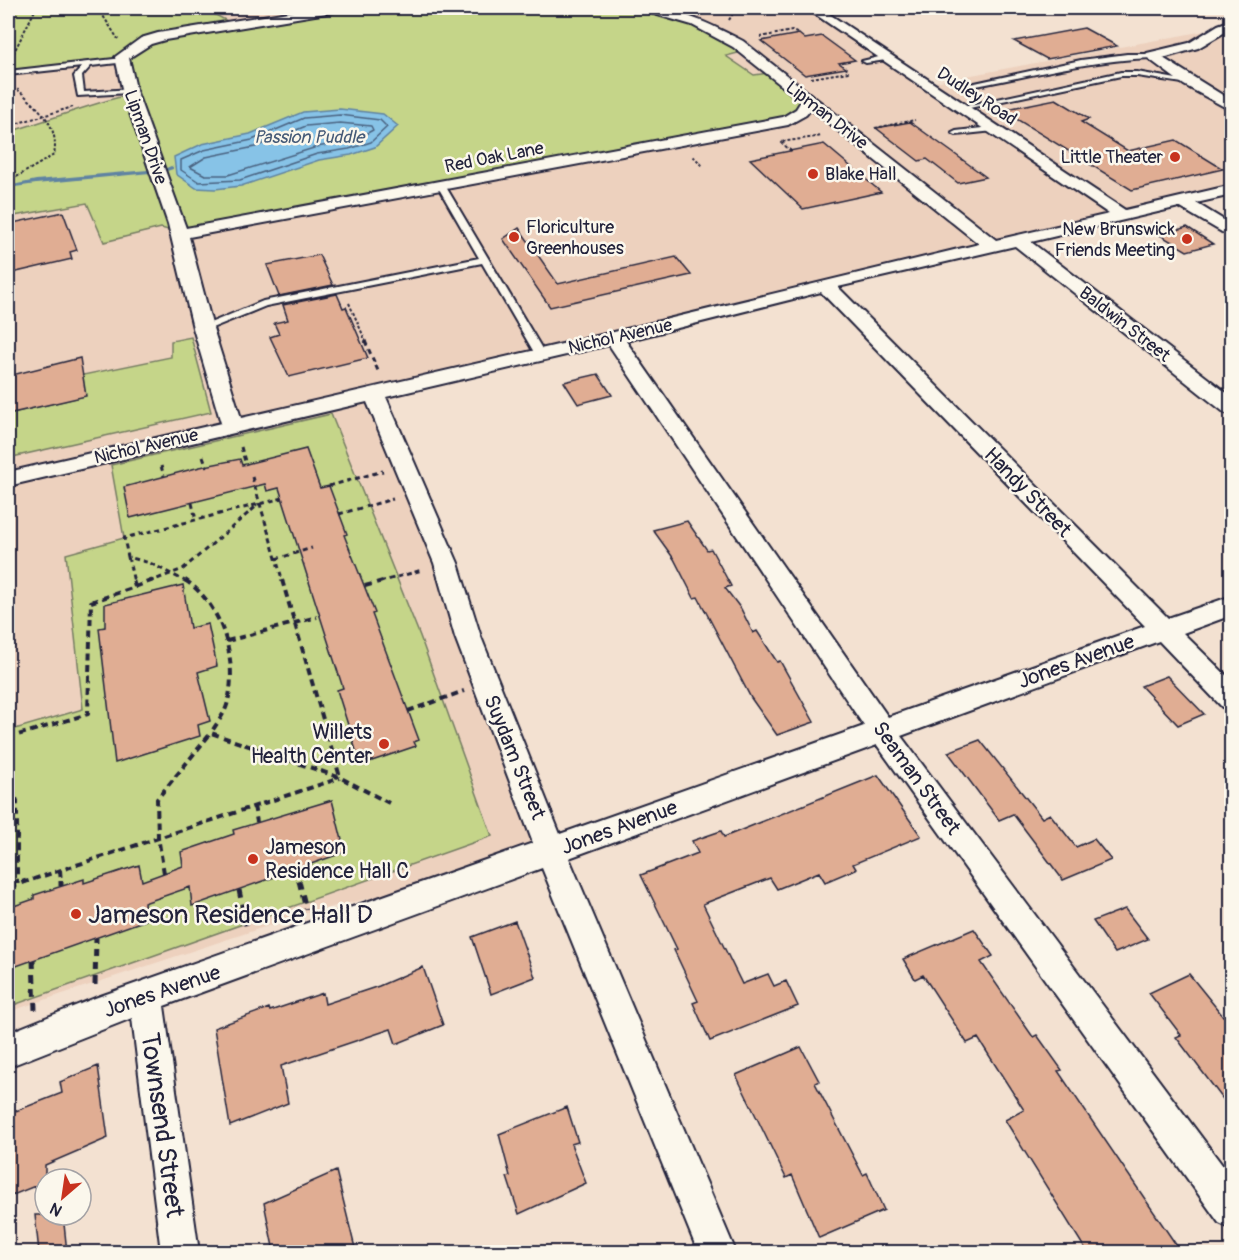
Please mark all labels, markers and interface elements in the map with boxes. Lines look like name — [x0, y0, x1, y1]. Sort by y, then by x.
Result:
street label: Dudley Road — [932, 62, 1021, 131]
street label: Lipman Drive — [781, 76, 873, 155]
street label: Lipman Drive — [119, 87, 172, 187]
water label: Passion Puddle — [254, 126, 366, 149]
street label: Red Oak Lane — [443, 137, 546, 178]
place label: Little Theater — [1060, 146, 1164, 169]
marker: Little Theater — [1168, 150, 1182, 164]
place label: Blake Hall — [825, 163, 896, 186]
marker: Blake Hall — [806, 167, 820, 181]
place label: Floriculture Greenhouses — [526, 216, 624, 260]
place label: New Brunswick Friends Meeting — [1055, 218, 1175, 262]
marker: Floriculture Greenhouses — [507, 230, 521, 244]
marker: New Brunswick Friends Meeting — [1180, 232, 1194, 246]
street label: Baldwin Street — [1074, 282, 1176, 368]
street label: Nichol Avenue — [566, 313, 675, 360]
street label: Nichol Avenue — [92, 423, 201, 470]
street label: Handy Street — [978, 442, 1078, 543]
street label: Jones Avenue — [1014, 628, 1139, 695]
street label: Suydam Street — [477, 691, 552, 824]
street label: Seaman Street — [866, 716, 967, 841]
place label: Willets Health Center — [251, 719, 373, 770]
marker: Willets Health Center — [377, 737, 391, 751]
street label: Jones Avenue — [557, 794, 682, 861]
place label: Jameson Residence Hall C — [265, 834, 409, 885]
marker: Jameson Residence Hall C — [246, 852, 260, 866]
place label: Jameson Residence Hall D — [88, 899, 373, 931]
marker: Jameson Residence Hall D — [69, 907, 83, 921]
street label: Jones Avenue — [100, 959, 225, 1024]
street label: Townsend Street — [133, 1031, 191, 1220]
north arrow — [33, 1167, 93, 1227]
text: N — [46, 1198, 66, 1221]

